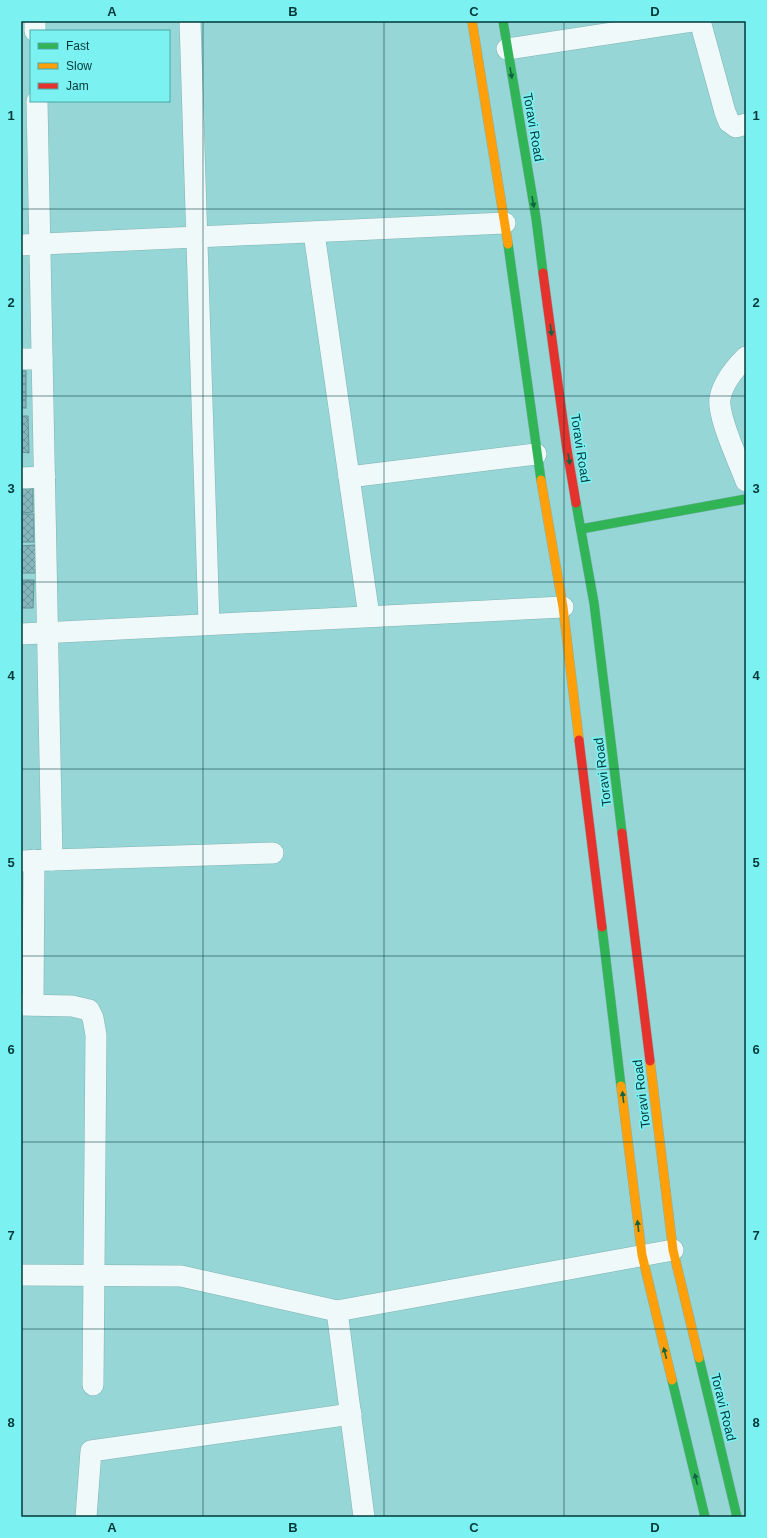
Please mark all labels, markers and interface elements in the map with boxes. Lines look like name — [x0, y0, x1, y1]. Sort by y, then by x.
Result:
text: A — [107, 4, 117, 19]
text: B — [288, 4, 298, 19]
text: C — [469, 4, 479, 19]
text: D — [650, 4, 660, 19]
legend — [30, 30, 170, 102]
text: Fast — [66, 39, 90, 53]
text: Slow — [66, 59, 92, 73]
one-way arrow — [509, 67, 515, 79]
text: Jam — [66, 79, 89, 93]
street label: Toravi Road — [520, 92, 547, 163]
text: 1 — [7, 108, 15, 123]
text: 1 — [752, 108, 760, 123]
one-way arrow — [530, 195, 536, 208]
text: 2 — [7, 295, 15, 310]
text: 2 — [752, 295, 760, 310]
one-way arrow — [548, 324, 554, 336]
street label: Toravi Road — [568, 413, 593, 484]
one-way arrow — [566, 453, 572, 465]
text: 3 — [7, 481, 15, 496]
text: 3 — [752, 481, 760, 496]
text: 4 — [7, 668, 15, 683]
text: 4 — [752, 668, 760, 683]
street label: Toravi Road — [591, 737, 614, 807]
text: 5 — [7, 855, 15, 870]
text: 5 — [752, 855, 760, 870]
text: 6 — [7, 1042, 15, 1057]
text: 6 — [752, 1042, 760, 1057]
street label: Toravi Road — [630, 1059, 653, 1129]
one-way arrow — [619, 1091, 626, 1103]
one-way arrow — [635, 1220, 641, 1232]
text: 7 — [7, 1228, 15, 1243]
text: 7 — [752, 1228, 760, 1243]
one-way arrow — [662, 1347, 668, 1359]
street label: Toravi Road — [708, 1372, 739, 1443]
text: 8 — [7, 1415, 15, 1430]
text: 8 — [752, 1415, 760, 1430]
one-way arrow — [692, 1473, 698, 1485]
text: A — [107, 1520, 117, 1535]
text: B — [288, 1520, 298, 1535]
text: C — [469, 1520, 479, 1535]
text: D — [650, 1520, 660, 1535]

